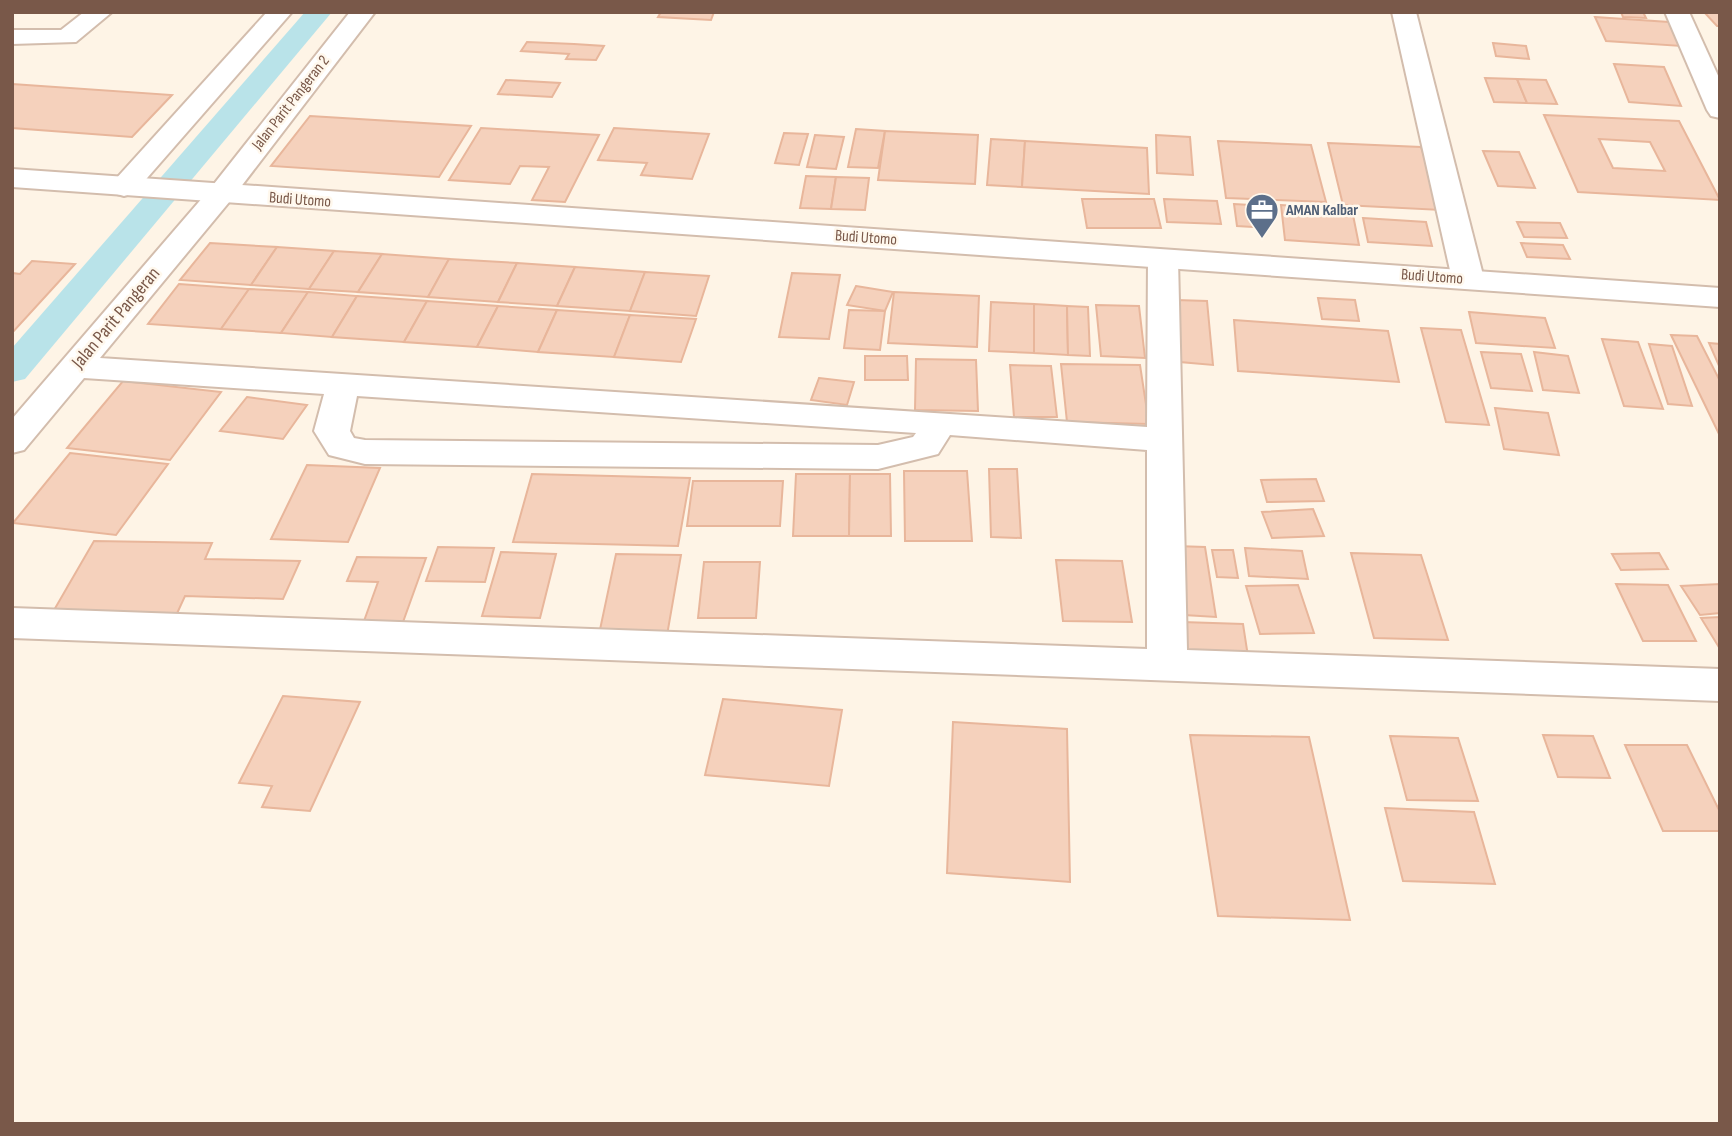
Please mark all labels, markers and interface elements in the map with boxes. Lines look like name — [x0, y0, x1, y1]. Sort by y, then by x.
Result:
street label: Jalan Parit Pangeran 2 — [248, 52, 334, 155]
street label: Budi Utomo — [268, 188, 332, 212]
office icon: AMAN Kalbar — [1243, 191, 1281, 240]
place label: AMAN Kalbar — [1285, 201, 1358, 220]
street label: Budi Utomo — [834, 226, 898, 250]
street label: Jalan Parit Pangeran — [66, 263, 165, 374]
street label: Budi Utomo — [1400, 265, 1464, 289]

